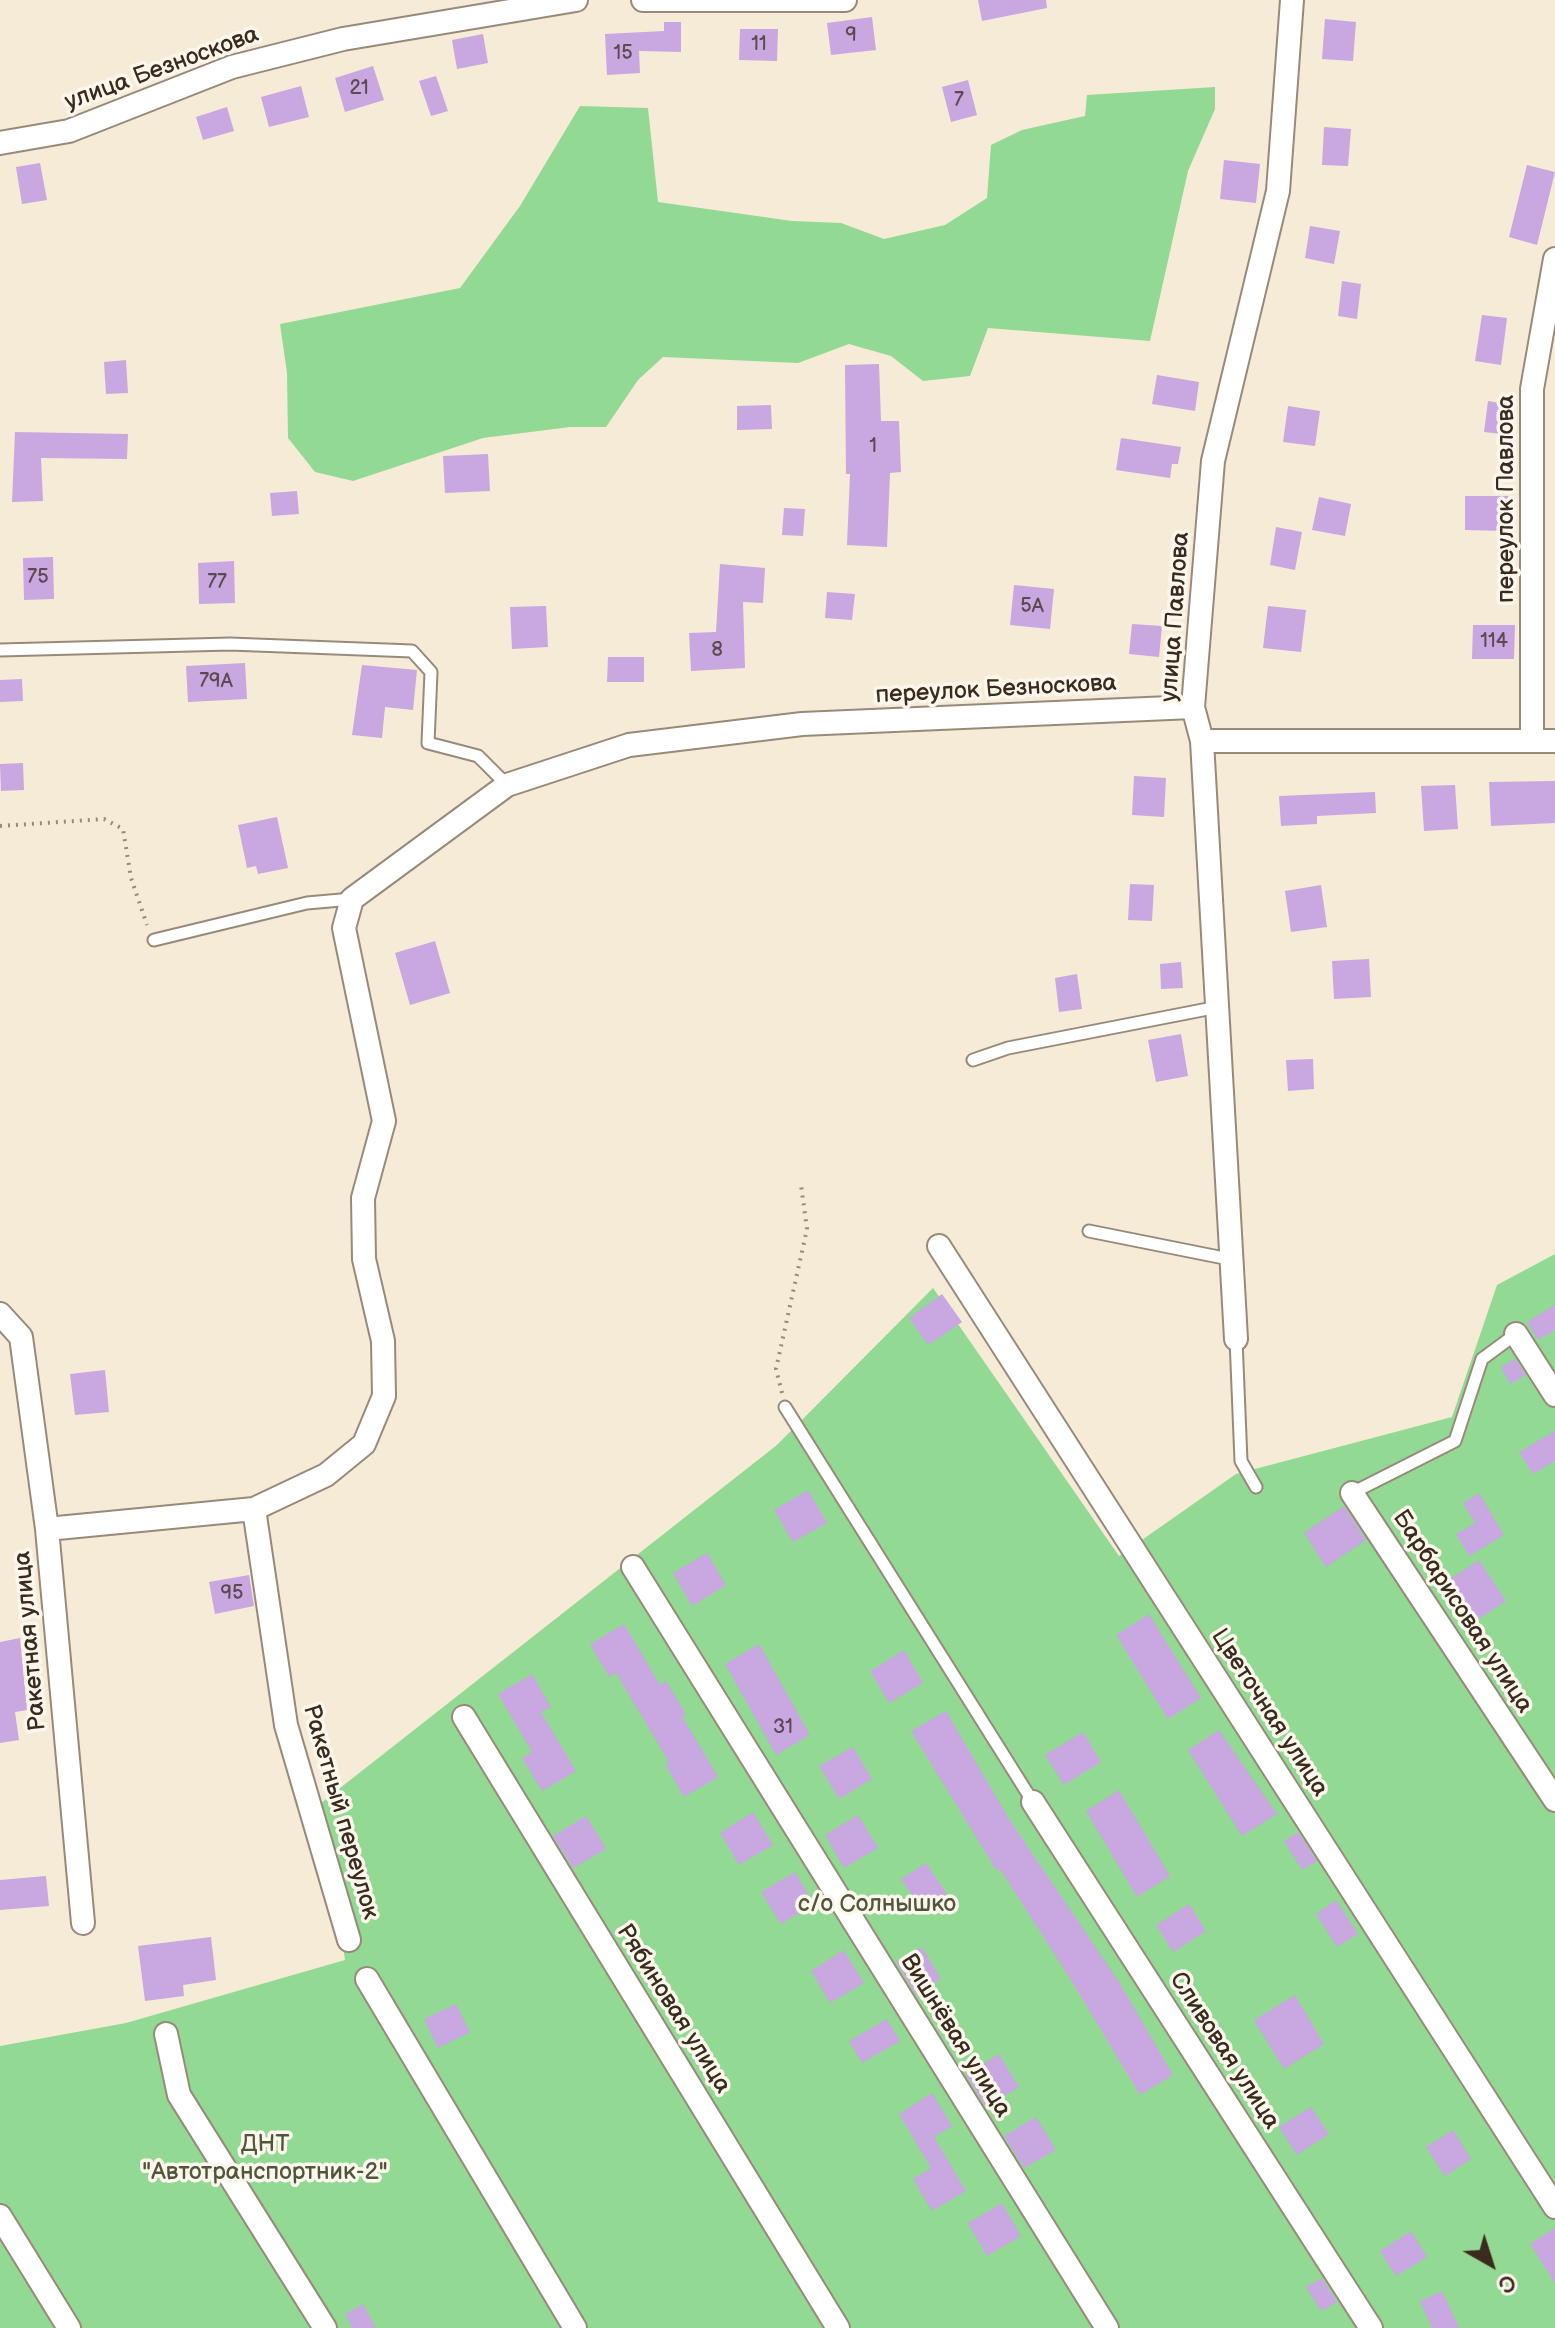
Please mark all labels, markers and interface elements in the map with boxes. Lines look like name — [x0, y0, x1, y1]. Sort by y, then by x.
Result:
street label: улица Безноскова — [61, 21, 263, 117]
house number: 9 — [845, 24, 857, 48]
house number: 11 — [751, 33, 767, 57]
house number: 15 — [613, 42, 633, 66]
house number: 21 — [349, 77, 369, 101]
house number: 7 — [954, 89, 964, 113]
street label: переулок Павлова — [1493, 395, 1521, 603]
house number: 1 — [869, 435, 877, 459]
street label: улица Павлова — [1156, 531, 1196, 703]
house number: 75 — [27, 566, 49, 590]
house number: 77 — [207, 571, 227, 595]
house number: 5А — [1020, 595, 1044, 619]
house number: 114 — [1480, 630, 1508, 654]
house number: 8 — [711, 639, 723, 663]
street label: переулок Безноскова — [875, 669, 1117, 711]
house number: 79А — [199, 670, 233, 694]
street label: Барбарисовая улица — [1386, 1505, 1538, 1719]
street label: Ракетная улица — [9, 1550, 53, 1732]
house number: 95 — [220, 1582, 244, 1606]
street label: Цветочная улица — [1204, 1624, 1334, 1802]
street label: Ракетный переулок — [296, 1701, 384, 1923]
house number: 31 — [773, 1716, 793, 1740]
park label: с/о Солнышко — [798, 1891, 956, 1919]
street label: Рябиновая улица — [609, 1919, 737, 2099]
street label: Вишнёвая улица — [893, 1949, 1017, 2123]
street label: Сливовая улица — [1163, 1967, 1285, 2135]
park label: ДНТ "Автотранспортник-2" — [142, 2131, 388, 2187]
north arrow — [1451, 2224, 1531, 2304]
text: С — [1492, 2268, 1521, 2298]

